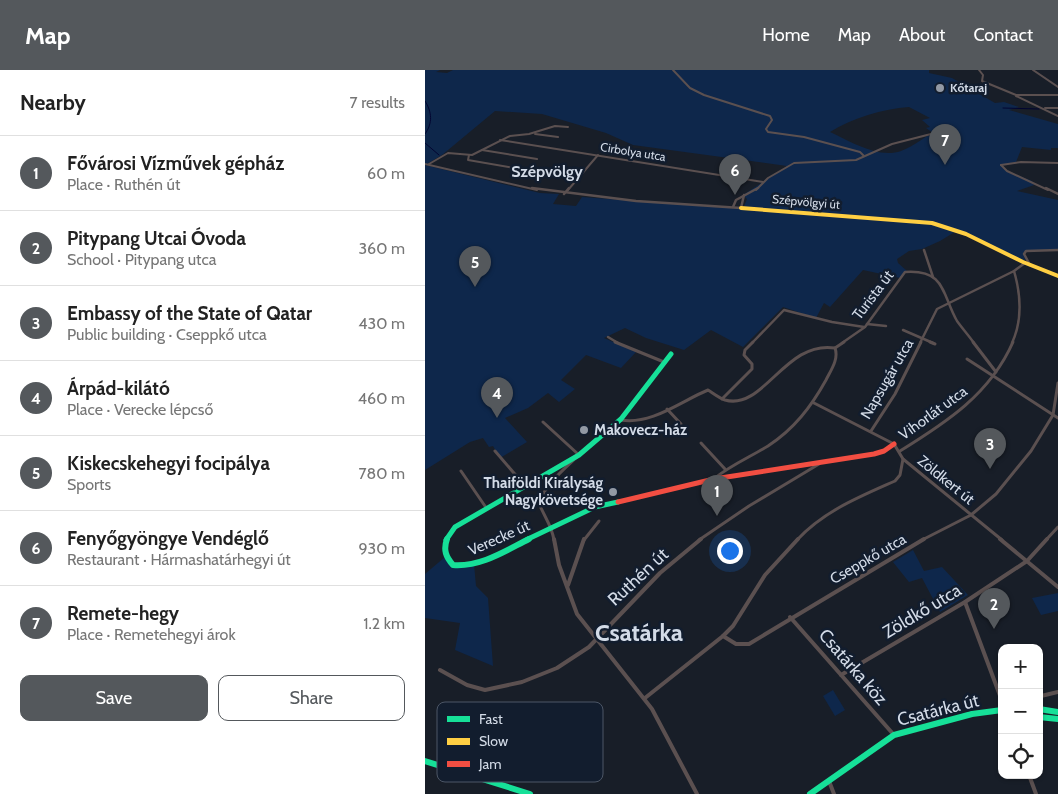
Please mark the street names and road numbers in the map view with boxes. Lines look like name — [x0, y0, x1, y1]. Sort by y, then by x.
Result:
street label: Cirbolya utca — [599, 139, 667, 164]
street label: Szépvölgyi út — [772, 191, 841, 212]
street label: Turista út — [849, 267, 897, 323]
street label: Napsugár utca — [857, 335, 918, 422]
street label: Vihorlát utca — [895, 382, 971, 444]
street label: Zöldkert út — [914, 452, 978, 508]
street label: Verecke út — [465, 516, 533, 560]
street label: Cseppkő utca — [827, 530, 910, 588]
street label: Ruthén út — [603, 543, 673, 611]
street label: Zöldkő utca — [879, 579, 966, 643]
street label: Csatárka köz — [814, 624, 892, 710]
street label: Csatárka út — [895, 689, 981, 731]

